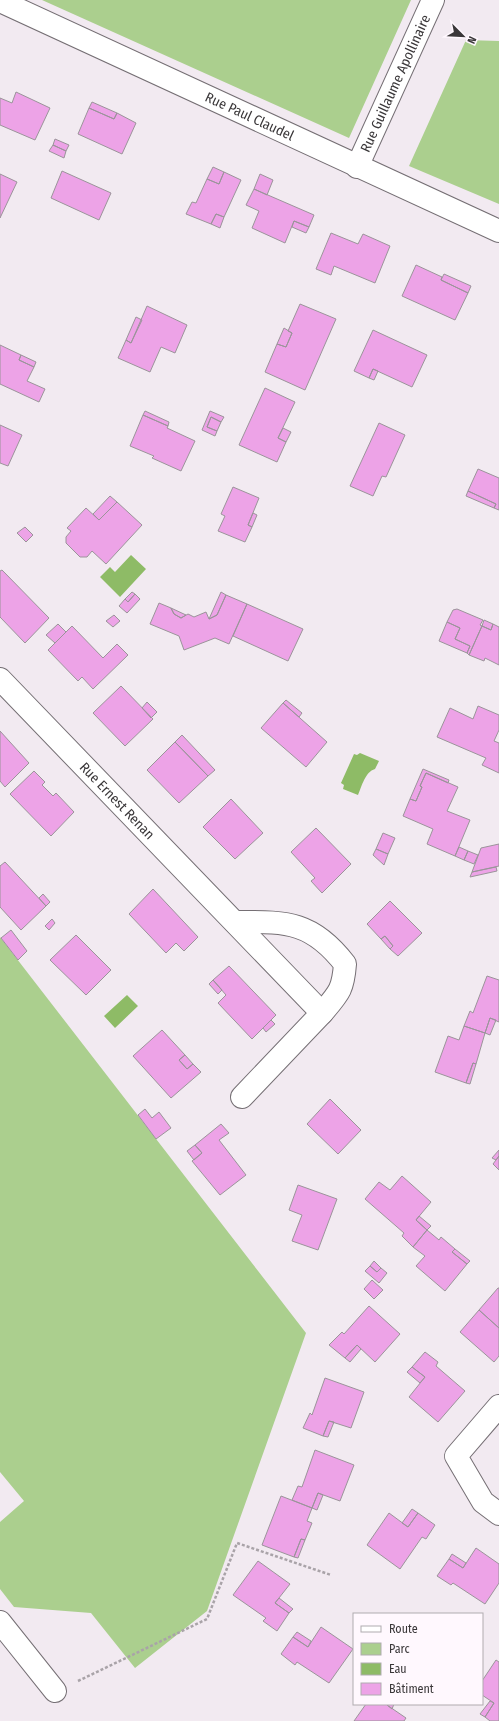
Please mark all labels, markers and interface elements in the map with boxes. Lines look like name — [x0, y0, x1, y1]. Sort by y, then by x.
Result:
street label: Rue Guillaume Apollinaire — [357, 12, 434, 155]
north arrow — [443, 16, 483, 56]
text: N — [464, 34, 479, 46]
street label: Rue Paul Claudel — [202, 89, 297, 144]
street label: Rue Ernest Renan — [76, 759, 158, 843]
legend — [353, 1613, 483, 1705]
text: Route — [389, 1622, 418, 1636]
text: Parc — [389, 1642, 410, 1656]
text: Eau — [389, 1662, 407, 1676]
text: Bâtiment — [389, 1682, 434, 1696]

